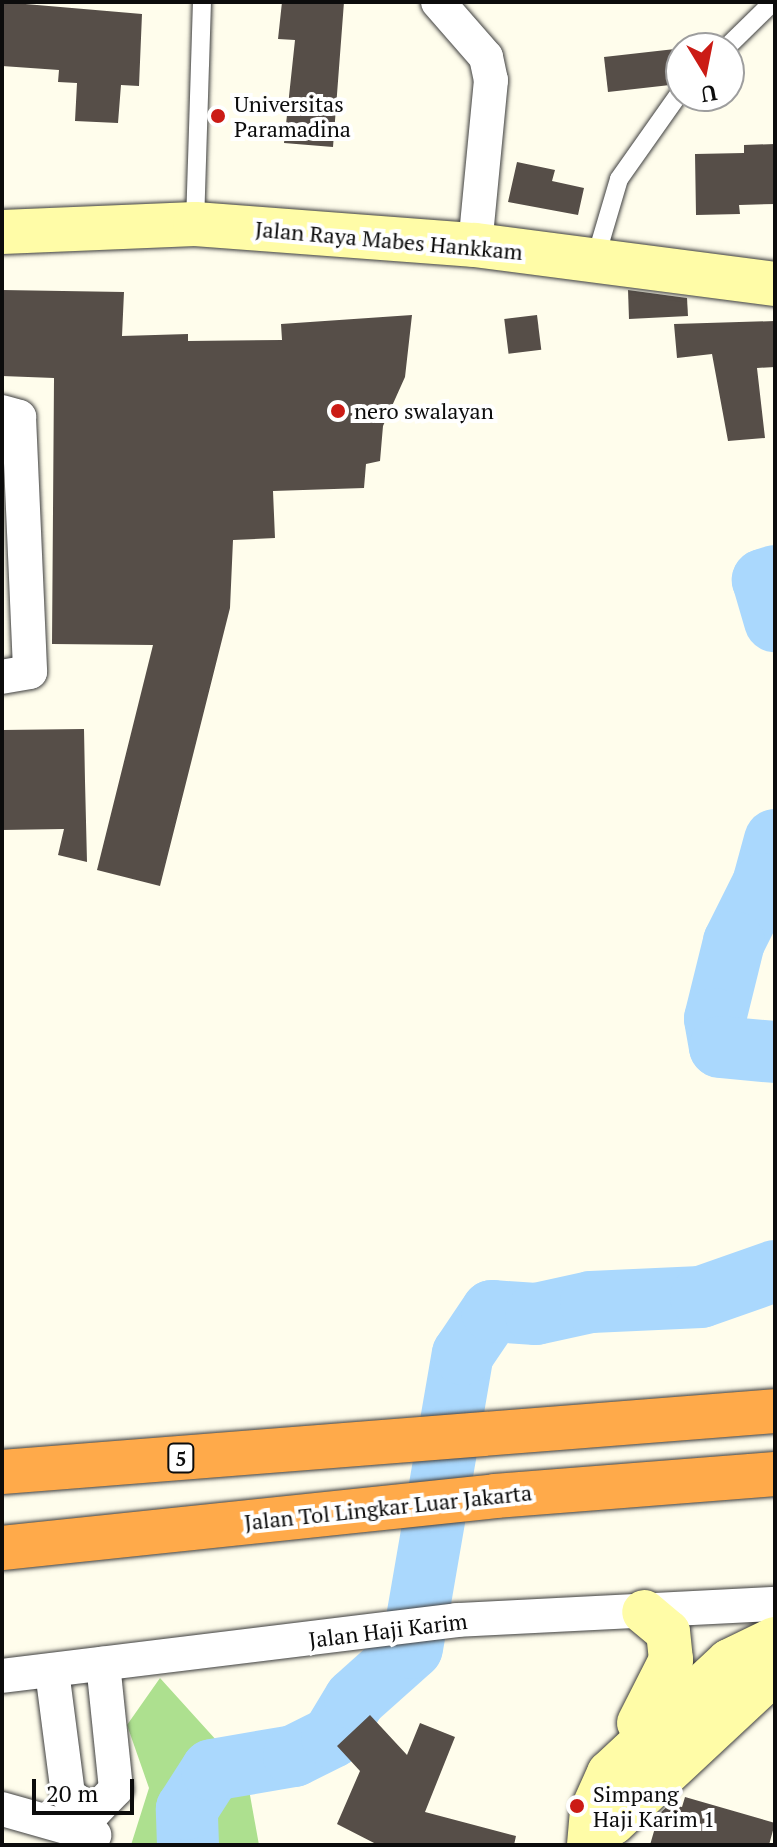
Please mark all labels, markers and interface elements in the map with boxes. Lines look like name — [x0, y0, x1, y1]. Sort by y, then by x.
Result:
north arrow — [665, 32, 745, 112]
text: U — [699, 79, 719, 110]
place label: Universitas Paramadina — [234, 90, 351, 142]
marker: Universitas Paramadina — [209, 107, 227, 125]
street label: Jalan Raya Mabes Hankkam — [254, 215, 524, 265]
place label: nero swalayan — [354, 398, 494, 424]
marker: nero swalayan — [329, 402, 347, 420]
road number: 5 — [167, 1442, 195, 1474]
street label: Jalan Tol Lingkar Luar Jakarta — [243, 1479, 533, 1535]
street label: Jalan Haji Karim — [307, 1607, 469, 1653]
scale bar — [36, 1763, 138, 1813]
text: 20 m — [46, 1777, 98, 1809]
place label: Simpang Haji Karim 1 — [593, 1780, 715, 1832]
marker: Simpang Haji Karim 1 — [568, 1797, 586, 1815]

